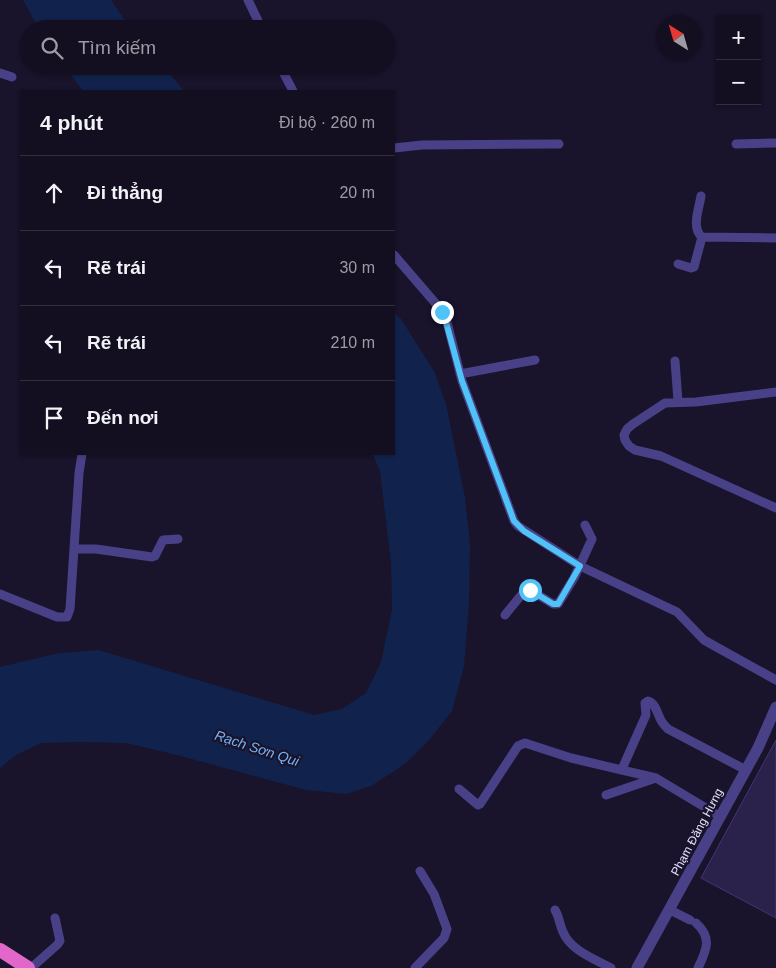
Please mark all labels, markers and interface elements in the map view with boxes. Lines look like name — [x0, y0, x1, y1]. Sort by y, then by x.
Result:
north arrow — [656, 15, 701, 60]
map controls — [716, 15, 761, 105]
button: + — [716, 15, 761, 60]
search box — [20, 20, 395, 75]
icon: search — [38, 34, 66, 62]
text: Tìm kiếm — [78, 37, 156, 58]
button: − — [716, 60, 761, 105]
text: 4 phút — [40, 111, 103, 134]
text: Đi bộ · 260 m — [279, 114, 375, 131]
icon: ahead — [40, 179, 68, 207]
text: Đi thẳng — [87, 182, 163, 203]
text: 20 m — [339, 184, 375, 201]
icon: left — [40, 254, 68, 282]
text: Rẽ trái — [87, 257, 146, 278]
text: 30 m — [339, 259, 375, 276]
route end — [431, 301, 454, 324]
icon: left — [40, 329, 68, 357]
text: Rẽ trái — [87, 332, 146, 353]
text: 210 m — [331, 334, 375, 351]
icon: arrive — [40, 404, 68, 432]
text: Đến nơi — [87, 407, 159, 428]
route start — [519, 579, 542, 602]
water label: Rạch Sơn Qui — [213, 727, 302, 769]
street label: Phạm Đăng Hưng — [668, 786, 726, 878]

